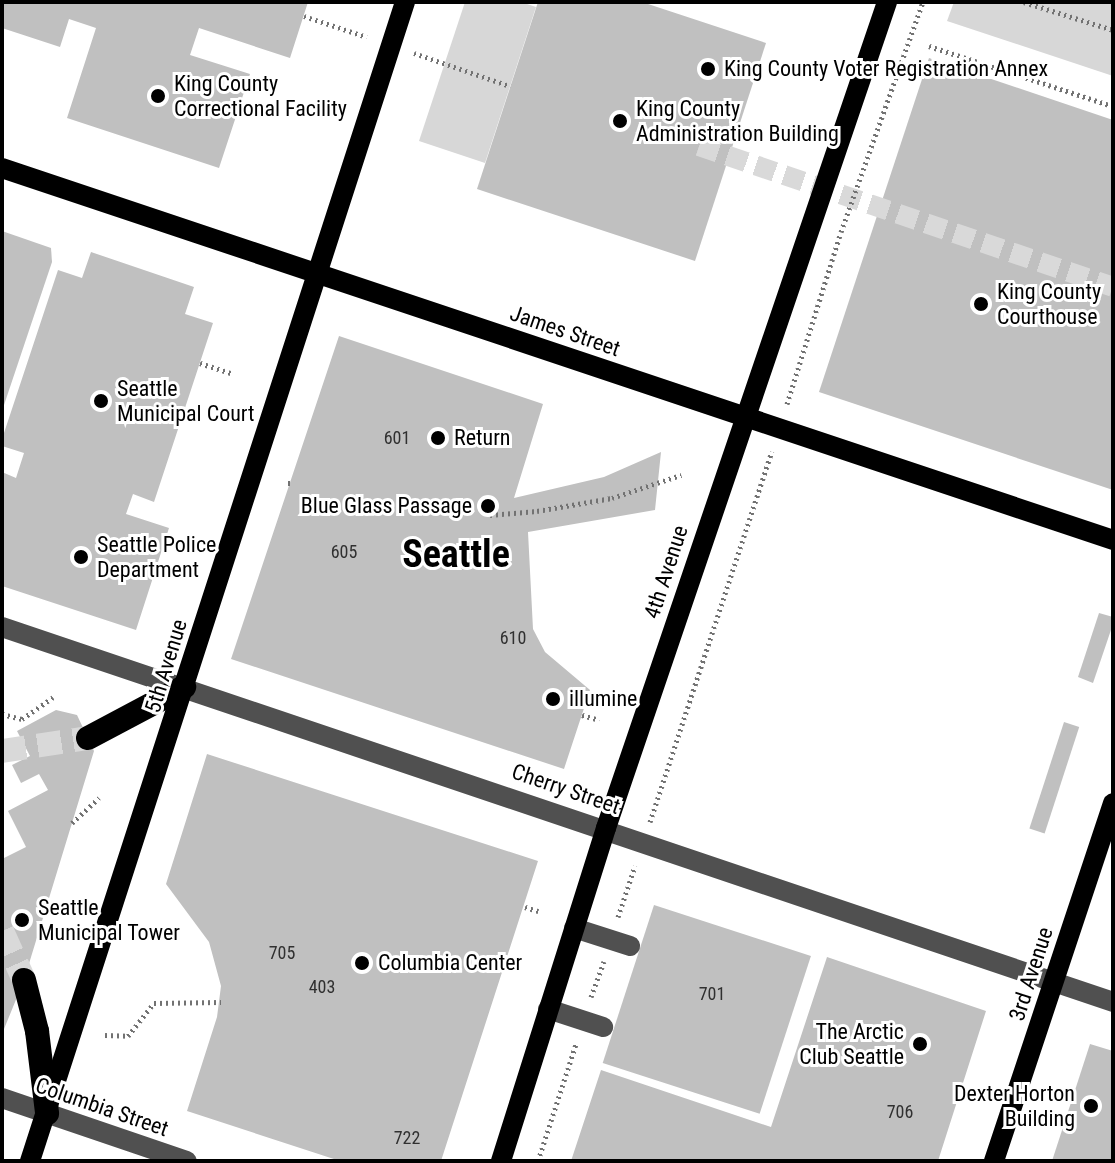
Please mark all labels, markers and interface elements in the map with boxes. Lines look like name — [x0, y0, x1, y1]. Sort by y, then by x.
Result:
place label: King County Voter Registration Annex — [724, 56, 1048, 82]
marker: King County Voter Registration Annex — [699, 60, 717, 78]
place label: King County Correctional Facility — [174, 70, 347, 122]
marker: King County Correctional Facility — [149, 87, 167, 105]
place label: King County Administration Building — [636, 95, 839, 146]
marker: King County Administration Building — [611, 112, 629, 130]
place label: King County Courthouse — [997, 278, 1101, 330]
marker: King County Courthouse — [972, 295, 990, 313]
street label: James Street — [506, 300, 624, 362]
place label: Seattle Municipal Court — [117, 375, 255, 426]
marker: Seattle Municipal Court — [92, 392, 110, 410]
place label: Return — [454, 425, 510, 451]
house number: 601 — [384, 427, 410, 449]
marker: Return — [429, 429, 447, 447]
place label: Blue Glass Passage — [301, 493, 472, 519]
marker: Blue Glass Passage — [479, 497, 497, 515]
street label: 4th Avenue — [639, 522, 693, 622]
place label: Seattle Police Department — [97, 531, 216, 582]
district label: Seattle — [402, 532, 510, 578]
house number: 605 — [331, 541, 357, 563]
marker: Seattle Police Department — [72, 548, 90, 566]
street label: 5th Avenue — [139, 616, 193, 716]
house number: 610 — [500, 627, 526, 649]
place label: illumine — [569, 686, 637, 712]
marker: illumine — [544, 690, 562, 708]
street label: Cherry Street — [508, 758, 624, 820]
place label: Seattle Municipal Tower — [38, 894, 180, 946]
marker: Seattle Municipal Tower — [13, 911, 31, 929]
street label: 3rd Avenue — [1004, 924, 1058, 1024]
house number: 705 — [269, 942, 295, 964]
place label: Columbia Center — [378, 950, 522, 976]
marker: Columbia Center — [353, 954, 371, 972]
house number: 403 — [309, 976, 335, 998]
house number: 701 — [699, 983, 725, 1005]
place label: The Arctic Club Seattle — [799, 1018, 904, 1070]
marker: The Arctic Club Seattle — [911, 1035, 929, 1053]
street label: Columbia Street — [32, 1072, 172, 1142]
place label: Dexter Horton Building — [954, 1080, 1075, 1132]
marker: Dexter Horton Building — [1082, 1097, 1100, 1115]
house number: 706 — [887, 1101, 913, 1123]
house number: 722 — [394, 1127, 420, 1149]

